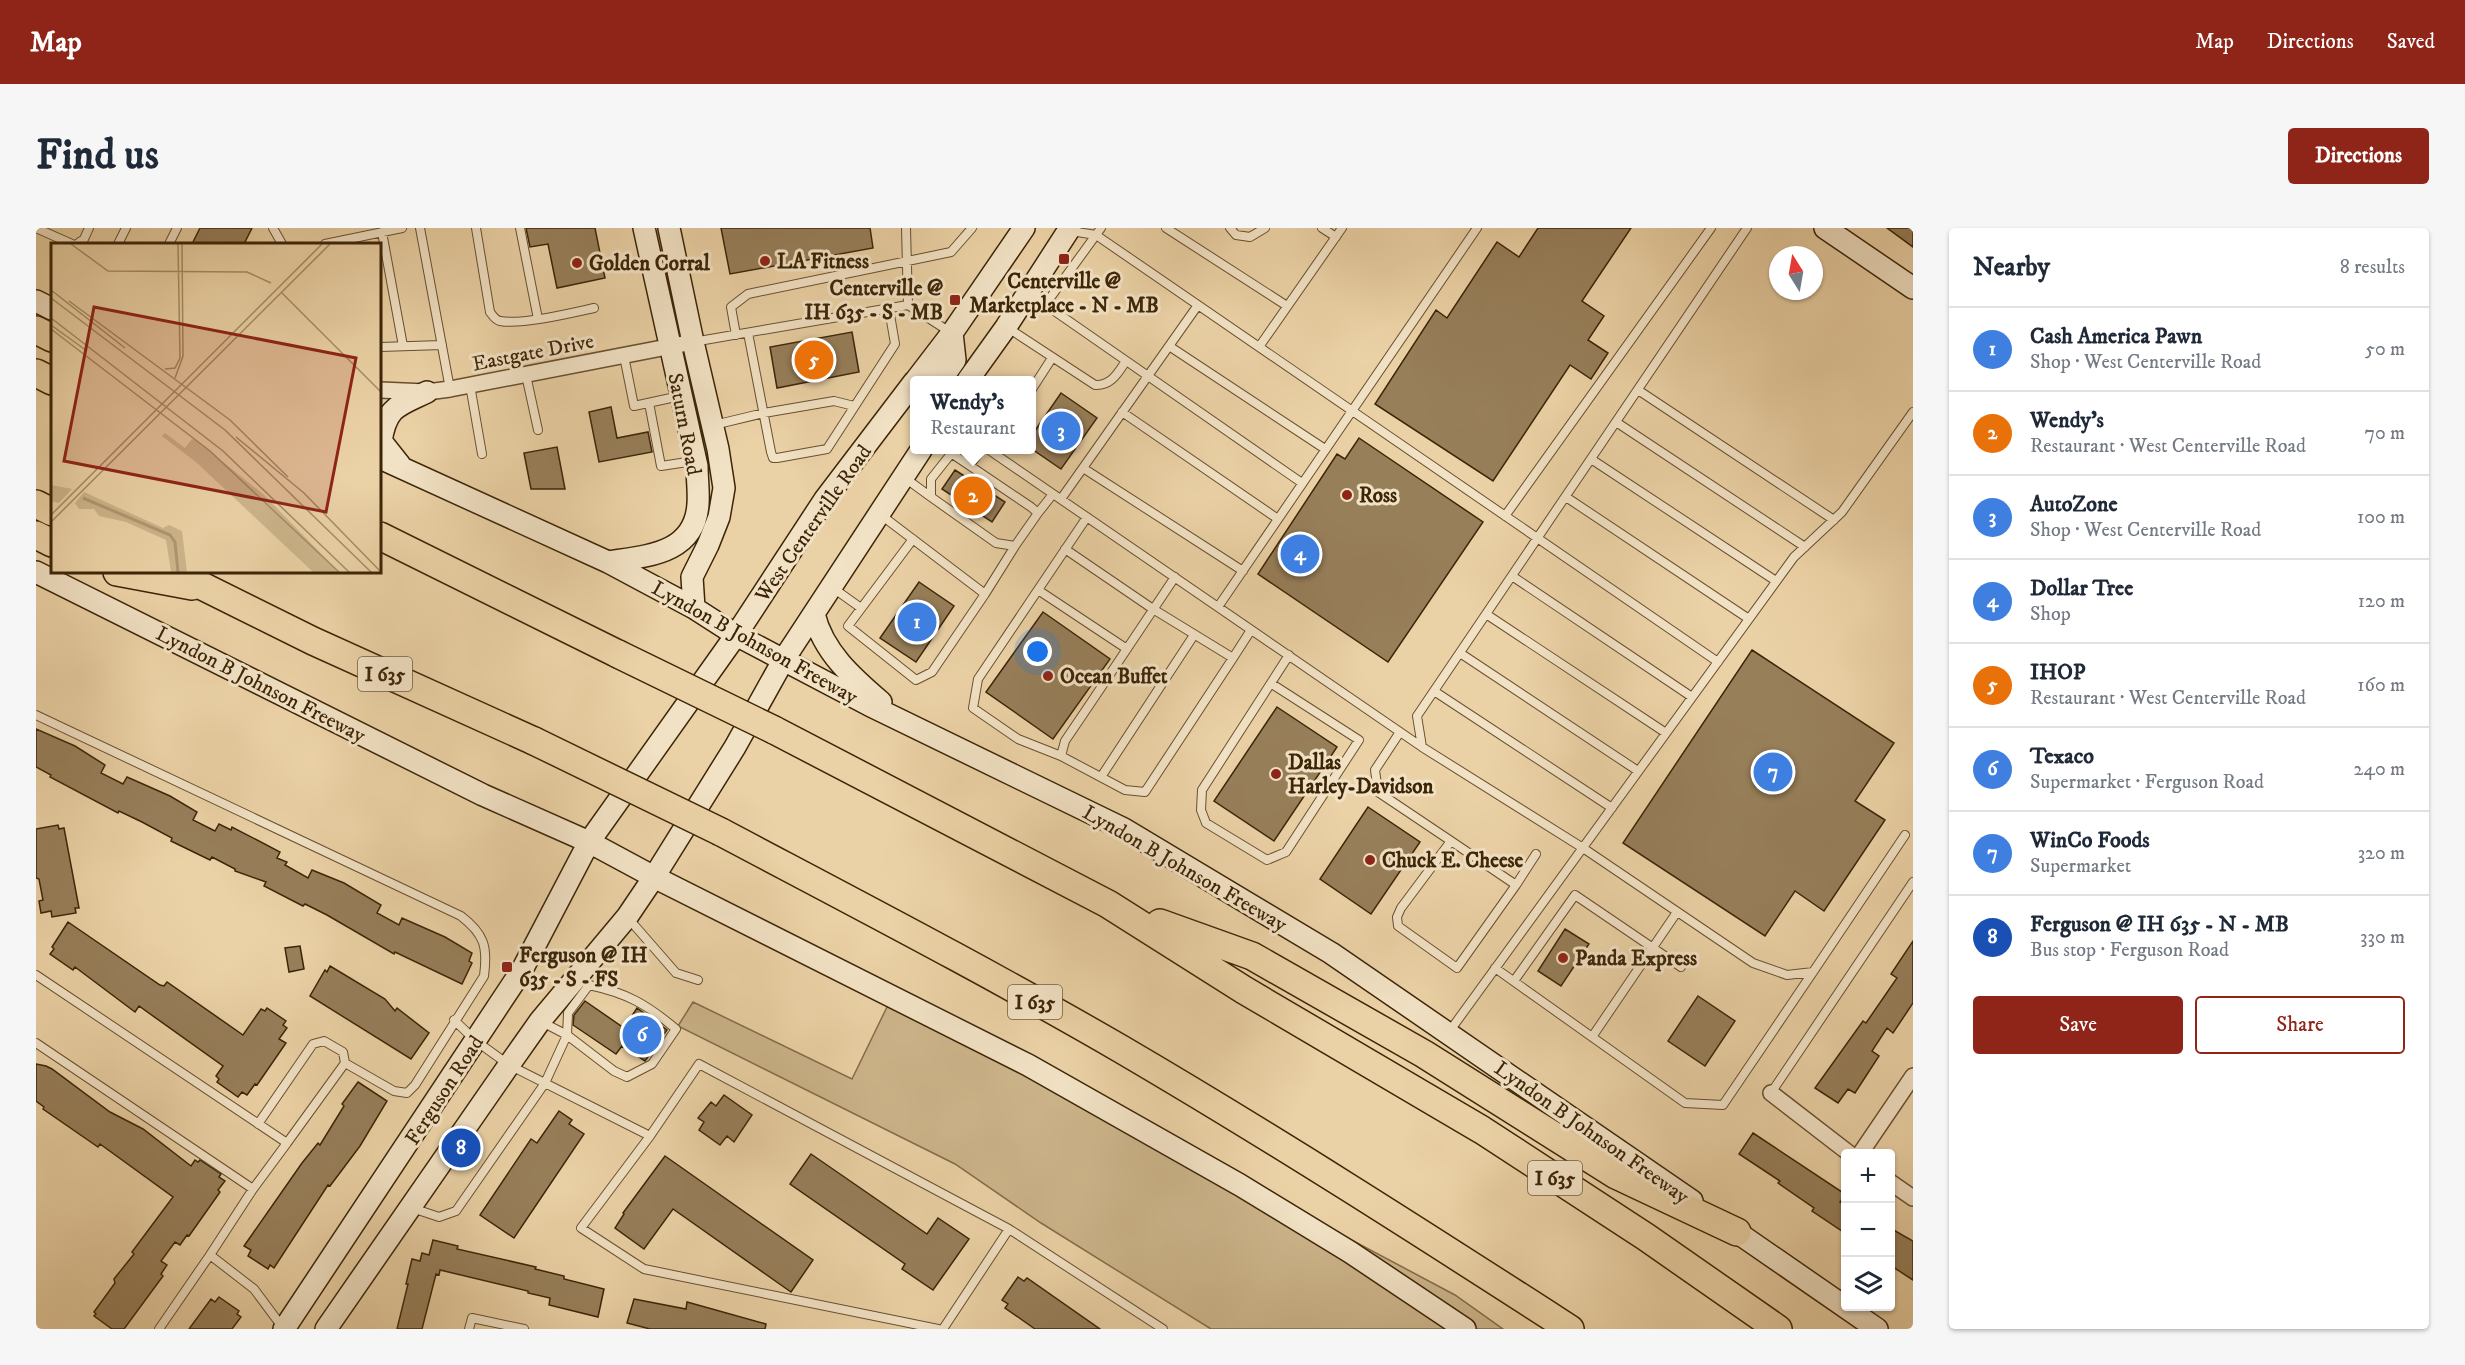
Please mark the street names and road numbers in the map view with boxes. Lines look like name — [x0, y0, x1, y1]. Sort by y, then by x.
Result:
street label: Eastgate Drive — [470, 328, 597, 378]
street label: Saturn Road — [661, 371, 707, 478]
street label: West Centerville Road — [749, 439, 878, 608]
street label: Lyndon B Johnson Freeway — [647, 575, 863, 711]
street label: Lyndon B Johnson Freeway — [151, 621, 371, 750]
road number: I 635 — [358, 657, 412, 691]
street label: Lyndon B Johnson Freeway — [1078, 800, 1292, 939]
road number: I 635 — [1008, 985, 1062, 1019]
street label: Ferguson Road — [400, 1030, 490, 1150]
street label: Lyndon B Johnson Freeway — [1489, 1056, 1695, 1211]
road number: I 635 — [1528, 1161, 1582, 1195]

